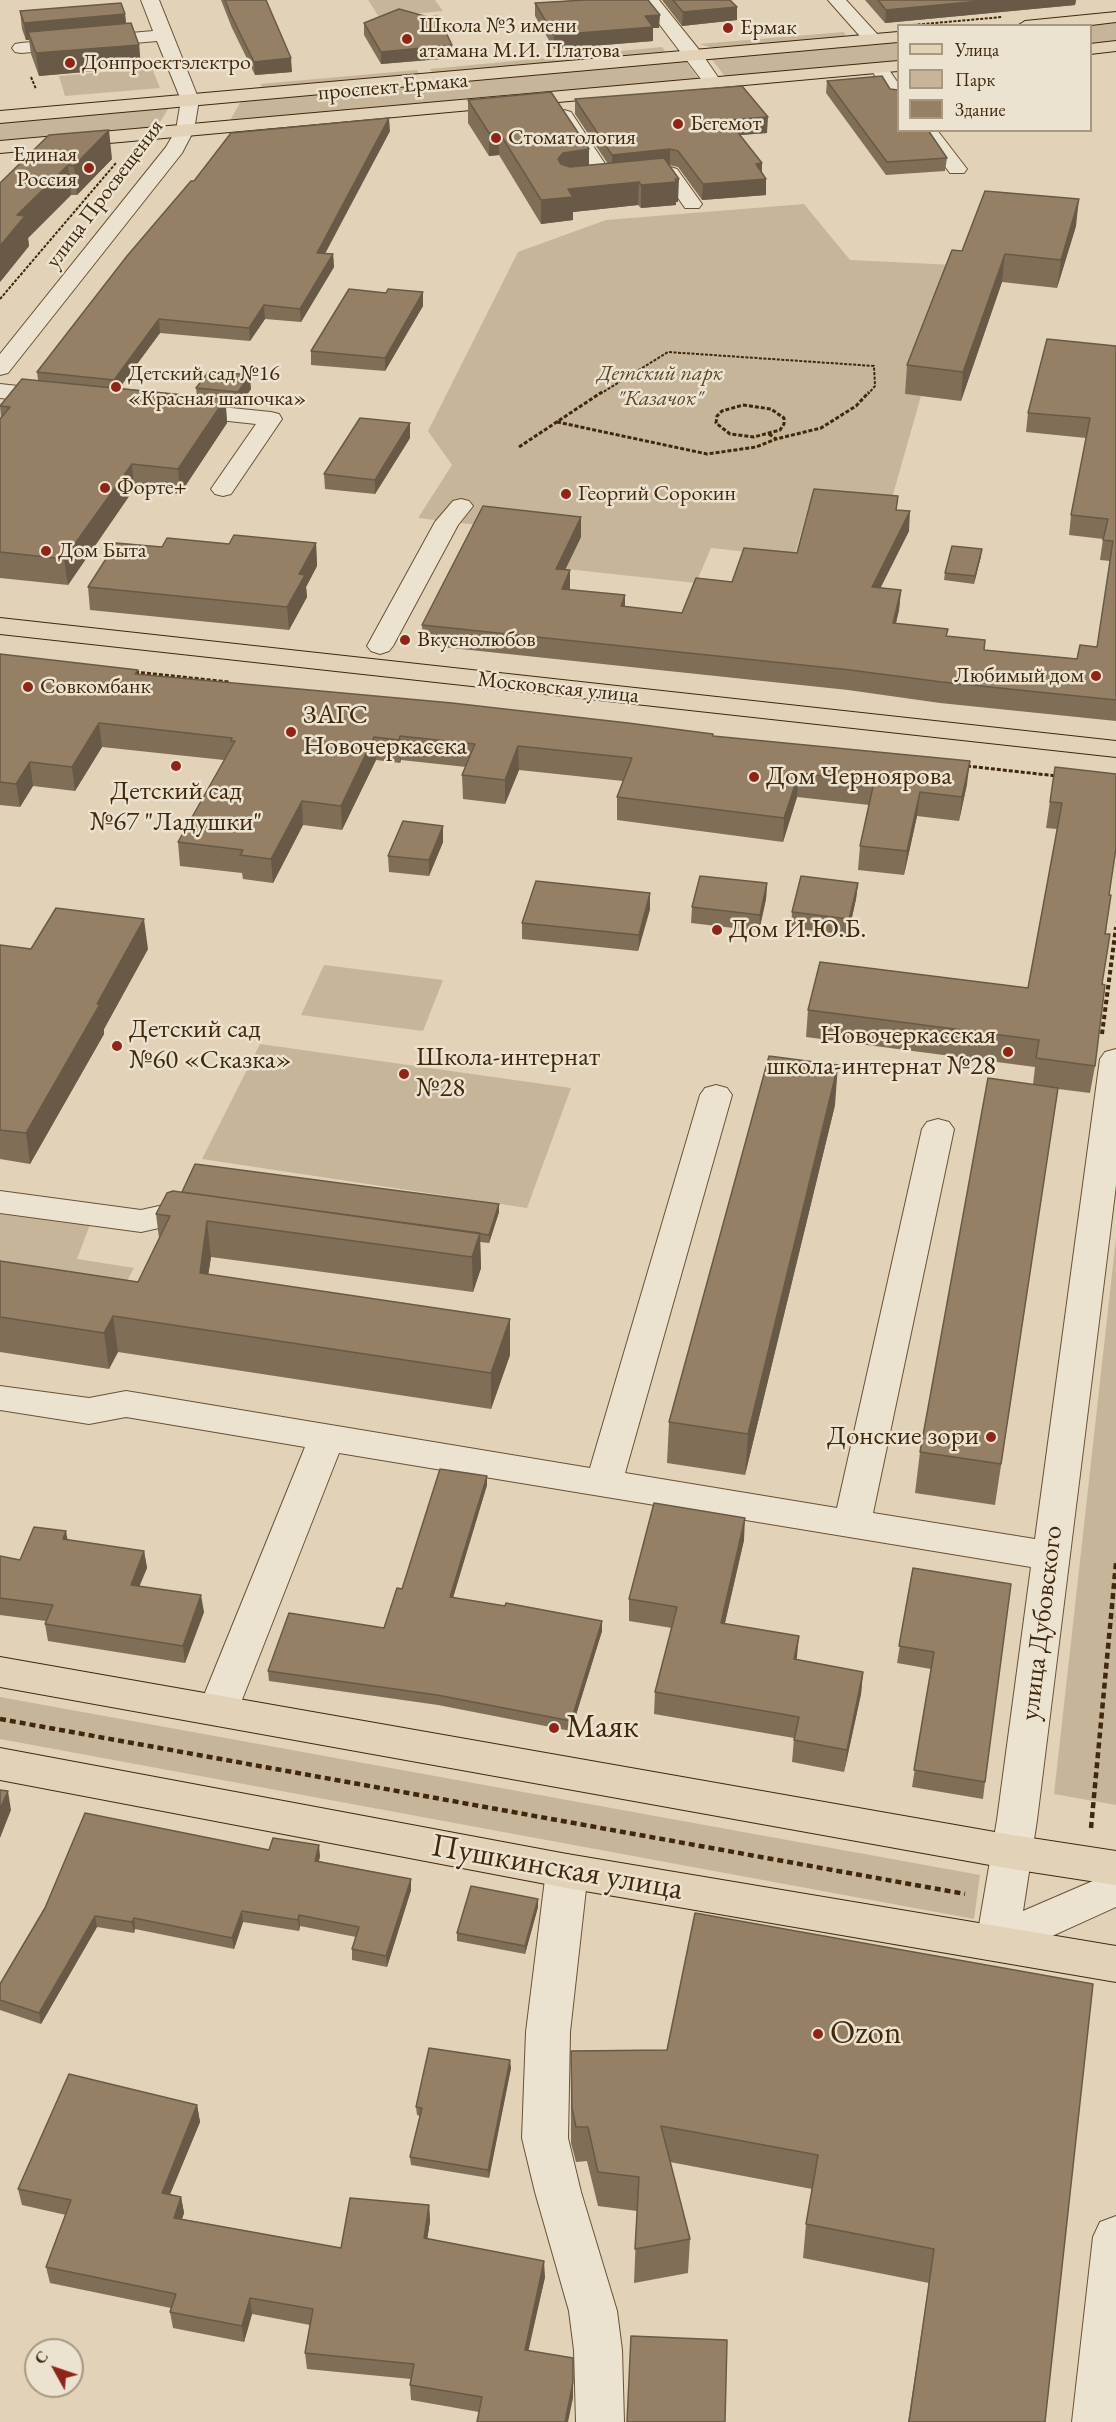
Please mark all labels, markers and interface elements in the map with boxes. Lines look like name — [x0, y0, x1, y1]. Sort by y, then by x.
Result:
place label: Школа №3 имени атамана М.И. Платова — [419, 13, 620, 64]
place label: Ермак — [740, 15, 797, 41]
marker: Ермак — [721, 21, 735, 35]
legend — [897, 24, 1092, 132]
marker: Школа №3 имени атамана М.И. Платова — [400, 32, 414, 46]
text: Улица — [955, 38, 999, 61]
place label: Донпроектэлектро — [82, 50, 251, 76]
marker: Донпроектэлектро — [63, 56, 77, 70]
street label: проспект Ермака — [317, 67, 469, 107]
text: Парк — [955, 68, 995, 91]
text: Здание — [955, 98, 1005, 121]
place label: Бегемот — [690, 111, 762, 137]
street label: улица Просвещения — [40, 114, 170, 274]
marker: Бегемот — [671, 117, 685, 131]
place label: Стоматология — [508, 125, 636, 151]
marker: Стоматология — [489, 131, 503, 145]
place label: Единая Россия — [13, 142, 77, 194]
marker: Единая Россия — [82, 161, 96, 175]
place label: Детский сад №16 «Красная шапочка» — [128, 361, 306, 412]
park label: Детский парк "Казачок" — [597, 361, 723, 412]
marker: Детский сад №16 «Красная шапочка» — [109, 380, 123, 394]
place label: Форте+ — [117, 475, 187, 501]
marker: Форте+ — [98, 481, 112, 495]
place label: Георгий Сорокин — [578, 481, 736, 507]
marker: Георгий Сорокин — [559, 487, 573, 501]
place label: Дом Быта — [58, 538, 146, 564]
marker: Дом Быта — [39, 544, 53, 558]
place label: Вкуснолюбов — [417, 627, 536, 653]
marker: Вкуснолюбов — [398, 633, 412, 647]
place label: Любимый дом — [954, 663, 1084, 689]
street label: Московская улица — [476, 666, 640, 710]
marker: Любимый дом — [1089, 669, 1103, 683]
place label: Совкомбанк — [40, 674, 151, 700]
marker: Совкомбанк — [21, 680, 35, 694]
place label: ЗАГС Новочеркасска — [303, 700, 467, 763]
marker: ЗАГС Новочеркасска — [284, 725, 298, 739]
marker: Детский сад №67 "Ладушки" — [169, 759, 183, 773]
place label: Дом Черноярова — [766, 761, 952, 793]
marker: Дом Черноярова — [747, 770, 761, 784]
place label: Детский сад №67 "Ладушки" — [90, 776, 262, 839]
place label: Дом И.Ю.Б. — [729, 914, 867, 946]
marker: Дом И.Ю.Б. — [710, 923, 724, 937]
place label: Детский сад №60 «Сказка» — [129, 1014, 292, 1077]
place label: Новочеркасская школа-интернат №28 — [767, 1020, 996, 1083]
marker: Детский сад №60 «Сказка» — [110, 1039, 124, 1053]
place label: Школа-интернат №28 — [416, 1042, 600, 1105]
marker: Новочеркасская школа-интернат №28 — [1001, 1045, 1015, 1059]
marker: Школа-интернат №28 — [397, 1067, 411, 1081]
place label: Донские зори — [827, 1421, 979, 1453]
marker: Донские зори — [984, 1430, 998, 1444]
street label: улица Дубовского — [1014, 1524, 1070, 1722]
place label: Маяк — [566, 1708, 639, 1748]
marker: Маяк — [547, 1721, 561, 1735]
street label: Пушкинская улица — [428, 1826, 686, 1910]
place label: Ozon — [830, 2014, 901, 2054]
marker: Ozon — [811, 2027, 825, 2041]
north arrow — [24, 2338, 84, 2398]
text: С — [30, 2346, 53, 2369]

